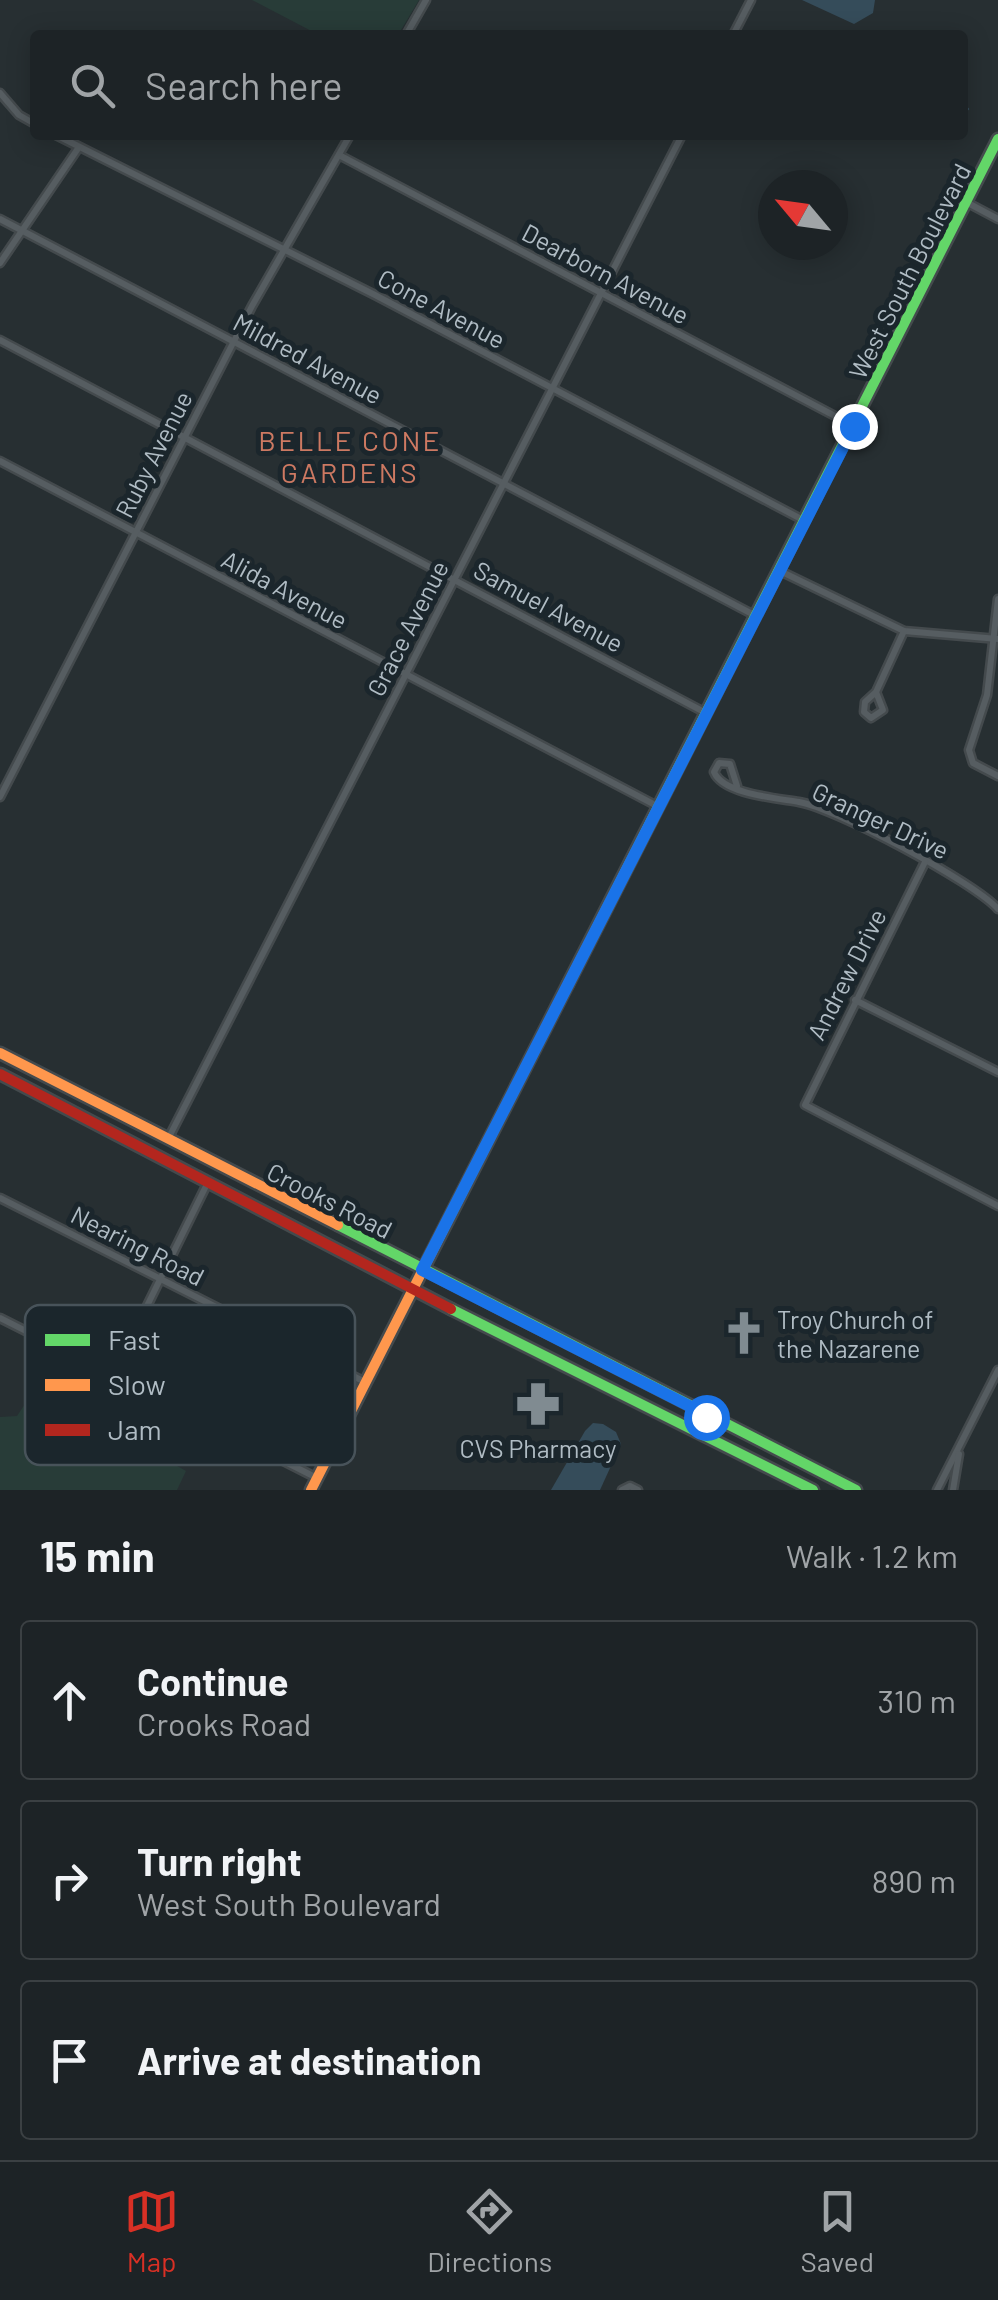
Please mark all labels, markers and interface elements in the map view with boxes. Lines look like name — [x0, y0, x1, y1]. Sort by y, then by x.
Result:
search box — [30, 30, 968, 140]
icon: search — [65, 58, 120, 113]
text: Search here — [145, 62, 343, 108]
street label: West South Boulevard — [842, 158, 976, 384]
north arrow — [758, 170, 848, 260]
street label: Dearborn Avenue — [517, 216, 695, 330]
street label: Cone Avenue — [373, 262, 511, 354]
street label: Mildred Avenue — [229, 306, 387, 410]
street label: Ruby Avenue — [108, 386, 198, 522]
route end — [832, 404, 878, 450]
district label: BELLE CONE GARDENS — [258, 423, 442, 489]
street label: Alida Avenue — [217, 543, 353, 635]
street label: Samuel Avenue — [469, 554, 629, 658]
street label: Grace Avenue — [360, 555, 454, 701]
street label: Granger Drive — [808, 775, 954, 865]
street label: Andrew Drive — [800, 904, 892, 1044]
street label: Crooks Road — [263, 1156, 397, 1244]
street label: Nearing Road — [66, 1199, 210, 1291]
place label: Troy Church of the Nazarene — [777, 1304, 933, 1363]
legend — [25, 1305, 355, 1465]
church icon: Troy Church of the Nazarene — [720, 1309, 768, 1357]
text: Fast — [108, 1322, 161, 1356]
text: Slow — [108, 1367, 166, 1401]
pharmacy icon: CVS Pharmacy — [514, 1380, 562, 1428]
route start — [684, 1395, 730, 1441]
text: Jam — [108, 1412, 162, 1446]
place label: CVS Pharmacy — [459, 1433, 617, 1463]
text: 15 min — [40, 1530, 155, 1580]
text: Walk · 1.2 km — [786, 1536, 958, 1574]
text: Continue — [137, 1658, 288, 1704]
icon: ahead — [42, 1673, 97, 1728]
text: 310 m — [878, 1681, 956, 1719]
text: Crooks Road — [137, 1704, 311, 1742]
text: Turn right — [137, 1838, 302, 1884]
icon: right — [42, 1853, 97, 1908]
text: 890 m — [872, 1861, 956, 1899]
text: West South Boulevard — [137, 1884, 441, 1922]
icon: arrive — [42, 2033, 97, 2088]
text: Arrive at destination — [137, 2037, 482, 2083]
tab: Map — [124, 2184, 179, 2278]
tab: Directions — [427, 2184, 552, 2278]
tab: Saved — [800, 2184, 874, 2278]

